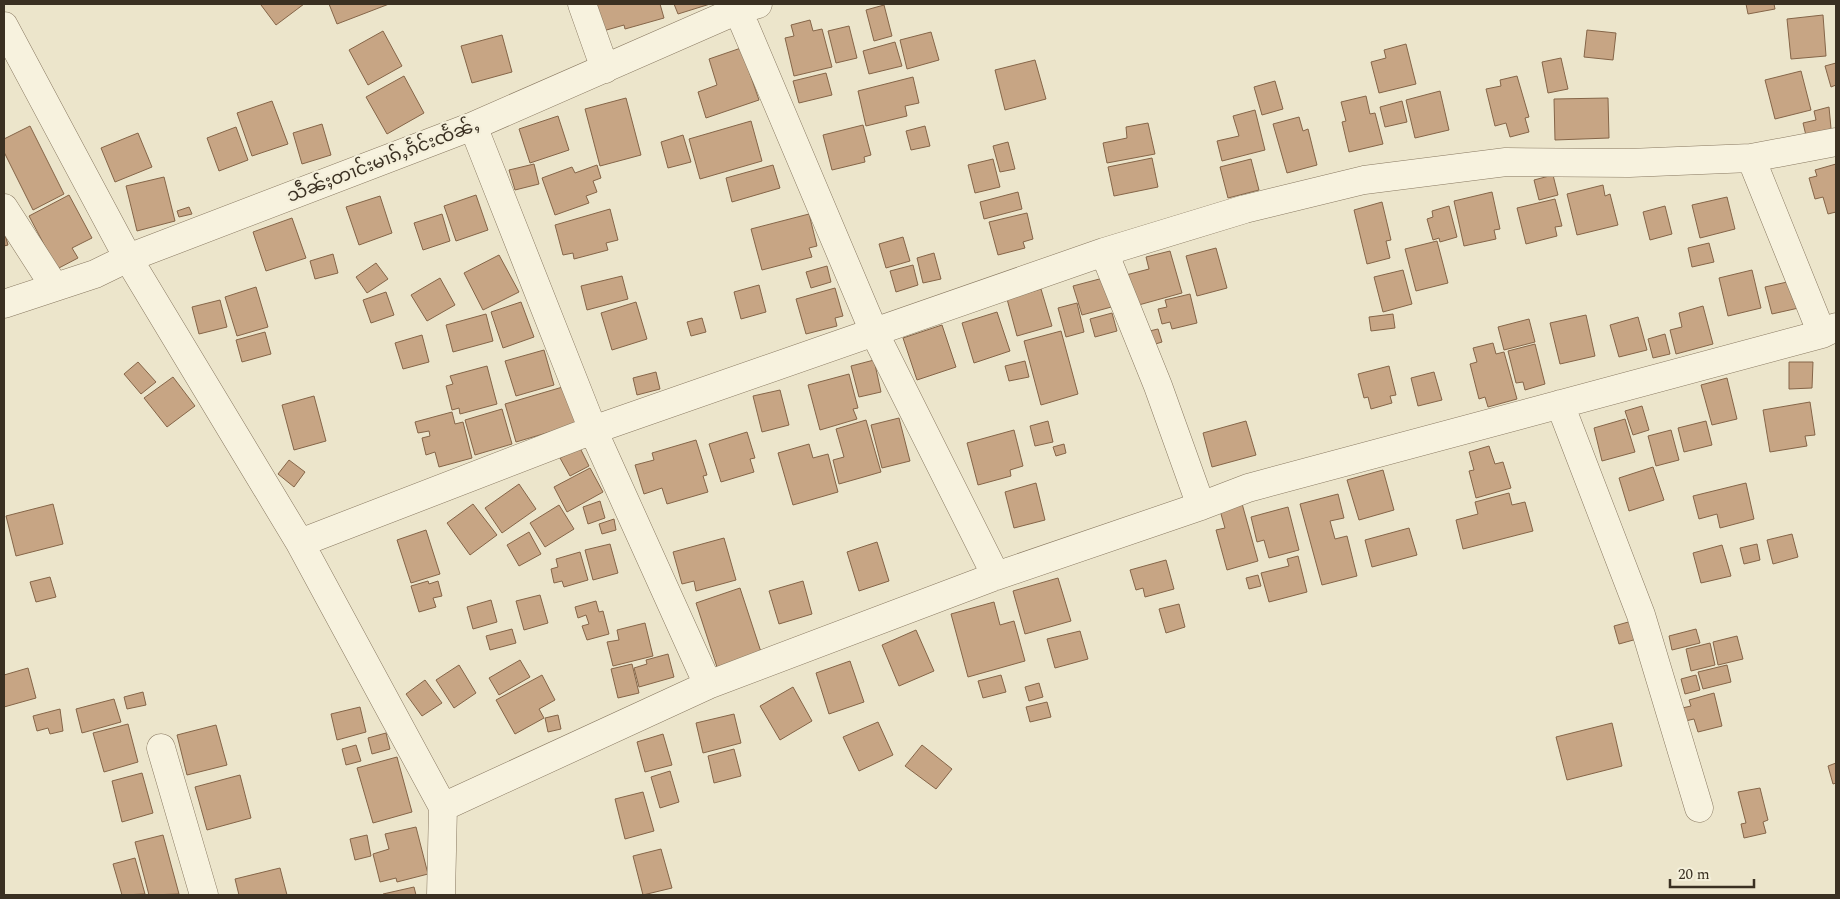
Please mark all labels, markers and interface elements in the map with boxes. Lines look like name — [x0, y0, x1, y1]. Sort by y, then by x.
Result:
street label: သဵၼ်ႈတၢင်းမၢၵ်ႇၵႅင်းၸႅၼ်ႇ — [283, 110, 483, 210]
scale bar — [1670, 856, 1754, 888]
text: 20 m — [1678, 863, 1710, 886]

